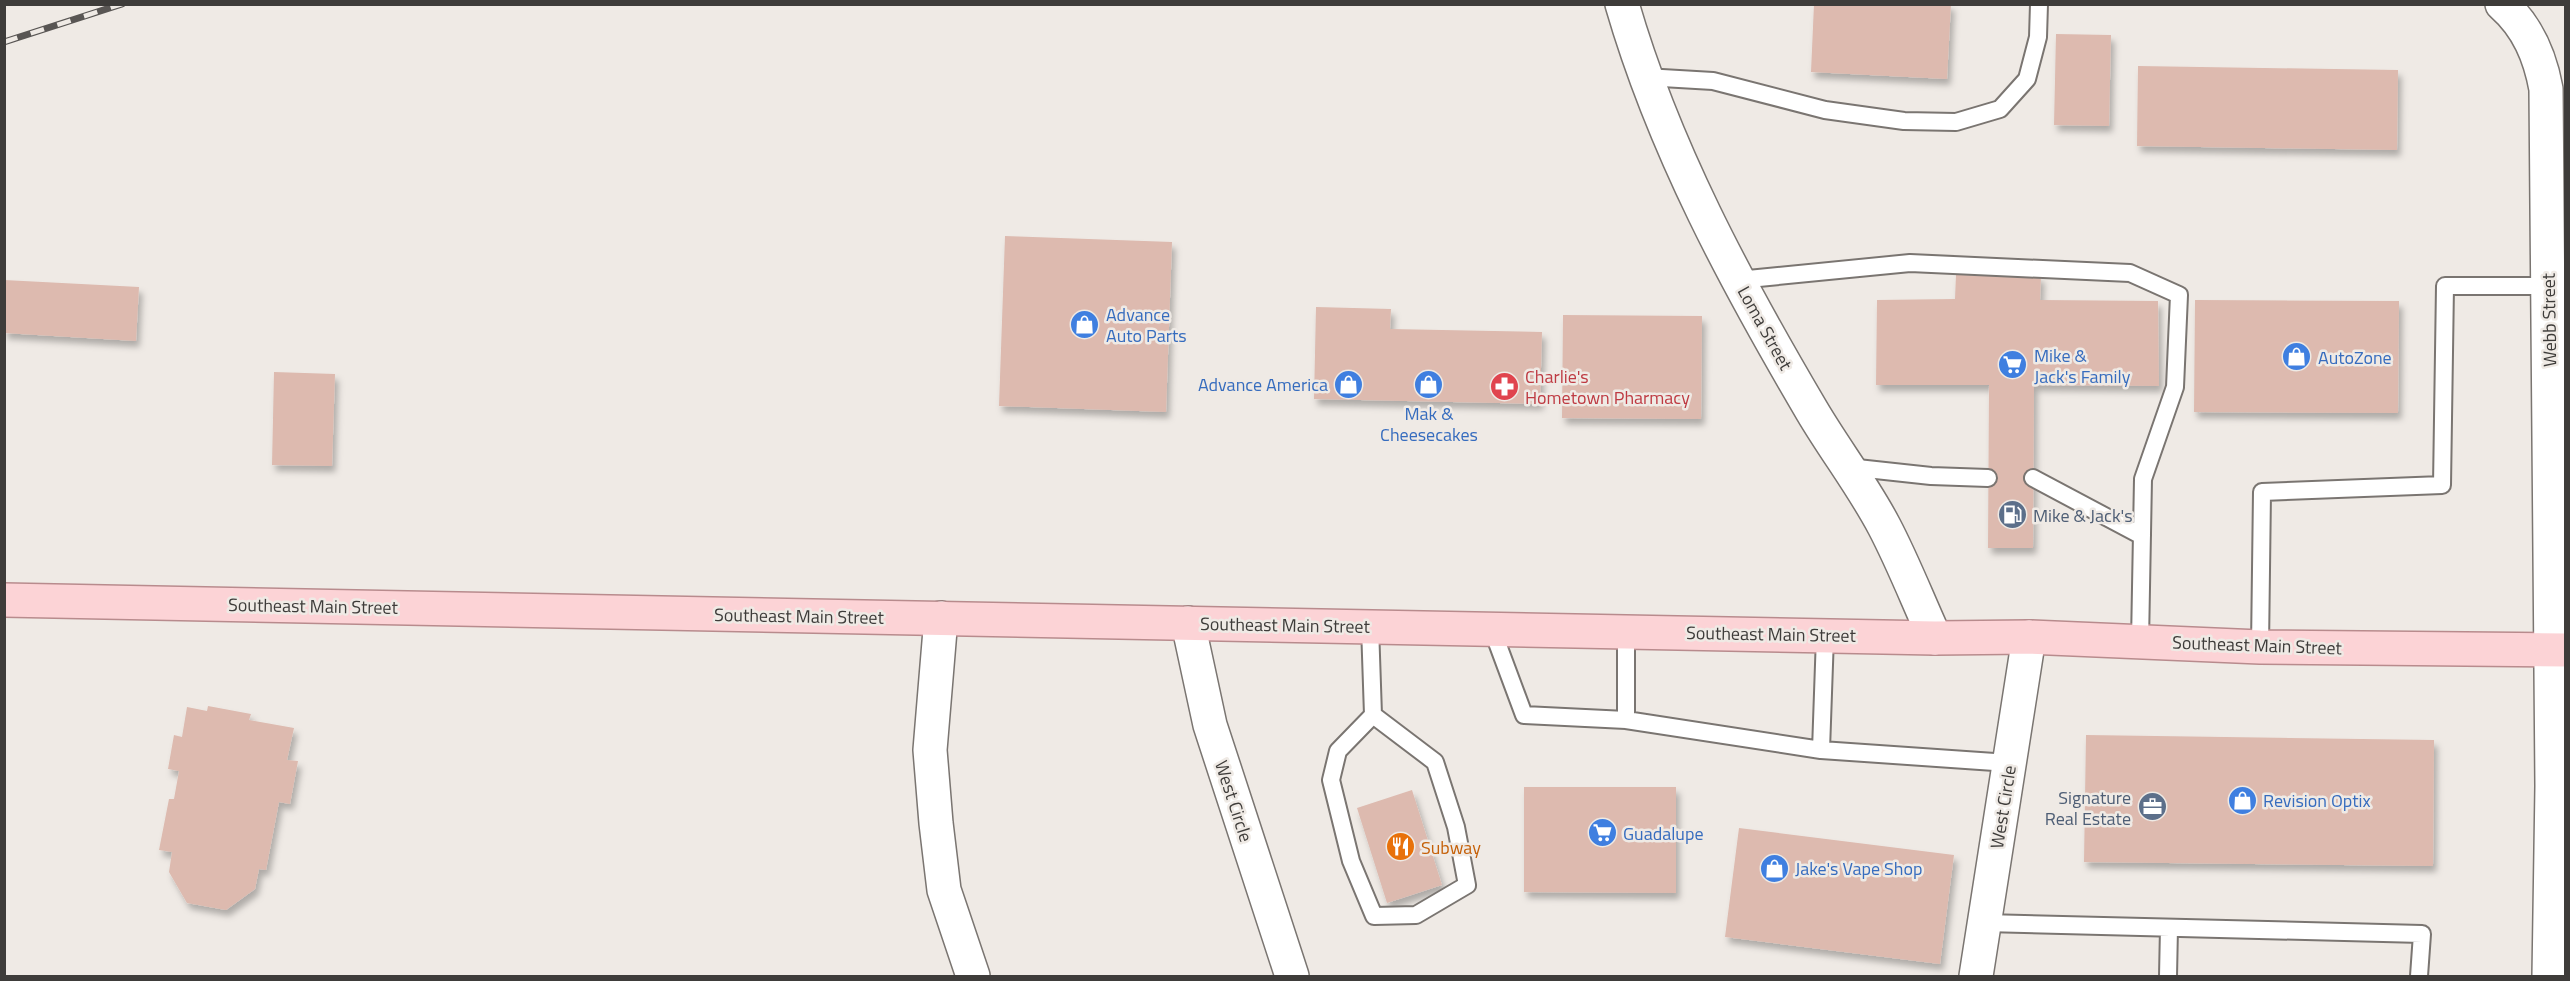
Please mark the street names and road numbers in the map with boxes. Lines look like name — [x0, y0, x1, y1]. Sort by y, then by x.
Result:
street label: Webb Street — [2535, 272, 2563, 367]
street label: Loma Street — [1731, 281, 1800, 376]
street label: Southeast Main Street — [228, 591, 399, 621]
street label: Southeast Main Street — [714, 601, 885, 631]
street label: Southeast Main Street — [1200, 610, 1371, 640]
street label: Southeast Main Street — [1686, 619, 1857, 649]
street label: Southeast Main Street — [2172, 629, 2343, 661]
street label: West Circle — [1208, 757, 1260, 845]
street label: West Circle — [1983, 763, 2023, 851]

